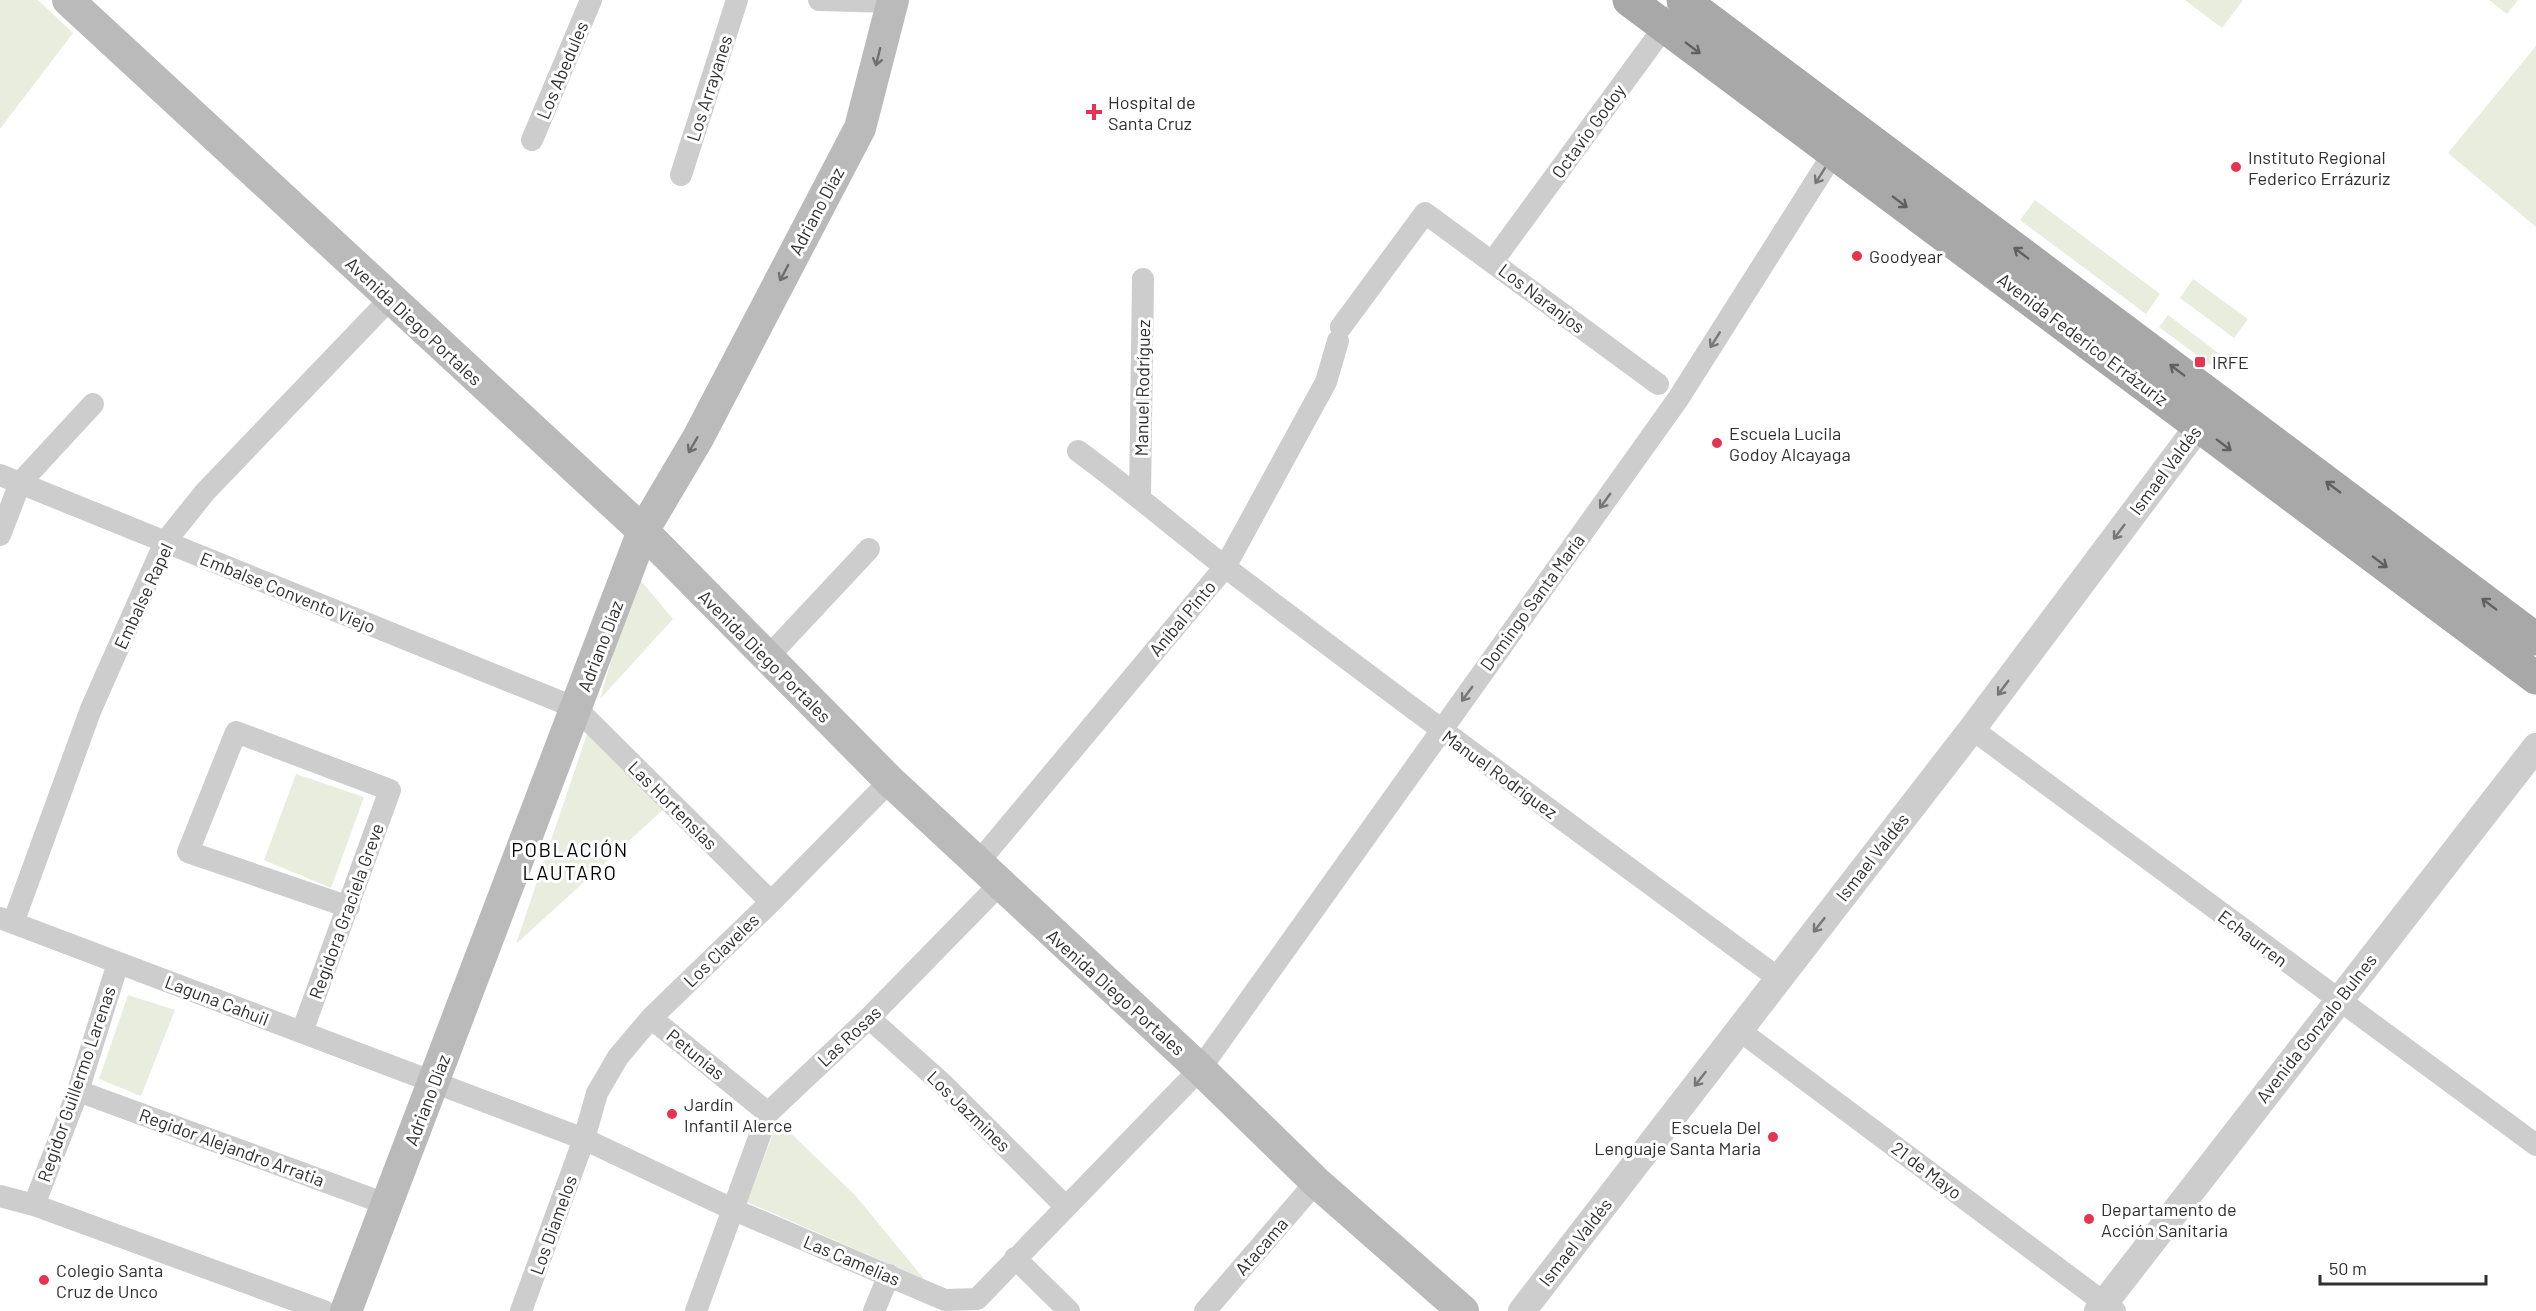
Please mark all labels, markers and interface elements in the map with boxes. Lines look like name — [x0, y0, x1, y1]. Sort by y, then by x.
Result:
street label: Los Abedules — [532, 18, 592, 122]
street label: Los Arrayanes — [681, 32, 737, 144]
one-way arrow — [1685, 41, 1701, 54]
one-way arrow — [872, 47, 883, 66]
street label: Octavio Godoy — [1546, 80, 1630, 182]
place label: Hospital de Santa Cruz — [1108, 91, 1196, 134]
marker: Hospital de Santa Cruz — [1085, 103, 1103, 121]
place label: Instituto Regional Federico Errázuriz — [2248, 146, 2390, 189]
marker: Instituto Regional Federico Errázuriz — [2229, 160, 2243, 174]
street label: Adriano Díaz — [784, 163, 848, 259]
one-way arrow — [1813, 167, 1826, 184]
one-way arrow — [1891, 196, 1907, 209]
place label: Goodyear — [1869, 245, 1943, 267]
one-way arrow — [2013, 247, 2029, 260]
marker: Goodyear — [1850, 249, 1864, 263]
street label: Avenida Diego Portales — [341, 252, 487, 390]
street label: Los Naranjos — [1495, 259, 1589, 337]
one-way arrow — [778, 263, 789, 281]
street label: Avenida Federico Errázuriz — [1994, 268, 2172, 410]
street label: Manuel Rodríguez — [1130, 320, 1154, 456]
one-way arrow — [1709, 331, 1721, 348]
place label: IRFE — [2212, 351, 2249, 373]
marker: IRFE — [2193, 355, 2207, 369]
one-way arrow — [2169, 364, 2185, 377]
street label: Ismael Valdés — [2124, 421, 2206, 519]
place label: Escuela Lucila Godoy Alcayaga — [1729, 422, 1851, 465]
marker: Escuela Lucila Godoy Alcayaga — [1710, 436, 1724, 450]
one-way arrow — [687, 437, 699, 454]
one-way arrow — [2216, 438, 2232, 451]
one-way arrow — [2326, 481, 2342, 494]
one-way arrow — [1599, 492, 1611, 508]
one-way arrow — [2113, 523, 2126, 539]
street label: Domingo Santa María — [1475, 529, 1589, 675]
street label: Embalse Rapel — [109, 539, 177, 653]
street label: Embalse Convento Viejo — [197, 547, 379, 637]
one-way arrow — [2372, 555, 2388, 568]
street label: Aníbal Pinto — [1144, 576, 1220, 660]
street label: Avenida Diego Portales — [694, 585, 836, 727]
street label: Adriano Díaz — [573, 597, 627, 695]
one-way arrow — [2482, 598, 2498, 610]
one-way arrow — [1996, 679, 2009, 695]
one-way arrow — [1461, 685, 1473, 701]
street label: Manuel Rodríguez — [1438, 725, 1562, 823]
street label: Las Hortensias — [624, 756, 722, 854]
street label: Ismael Valdés — [1831, 809, 1913, 905]
street label: Regidora Graciela Greve — [304, 820, 388, 1002]
district label: POBLACIÓN LAUTARO — [511, 837, 629, 884]
street label: Echaurren — [2214, 905, 2292, 971]
street label: Los Claveles — [679, 909, 763, 991]
one-way arrow — [1812, 916, 1825, 932]
street label: Avenida Diego Portales — [1042, 924, 1190, 1060]
street label: Avenida Gonzalo Bulnes — [2251, 949, 2381, 1107]
street label: Laguna Cahuil — [162, 970, 272, 1030]
street label: Regidor Guillermo Larenas — [32, 983, 120, 1185]
street label: Las Rosas — [813, 1001, 885, 1071]
street label: Petunias — [663, 1024, 729, 1084]
street label: Adriano Díaz — [400, 1051, 454, 1149]
street label: Los Jazmines — [923, 1066, 1015, 1156]
one-way arrow — [1694, 1071, 1707, 1087]
place label: Jardín Infantil Alerce — [684, 1093, 792, 1136]
street label: Regidor Alejandro Arratia — [136, 1103, 328, 1191]
marker: Jardín Infantil Alerce — [665, 1107, 679, 1121]
place label: Escuela Del Lenguaje Santa Maria — [1594, 1116, 1761, 1159]
marker: Escuela Del Lenguaje Santa Maria — [1766, 1130, 1780, 1144]
street label: 21 de Mayo — [1888, 1137, 1966, 1203]
street label: Los Diamelos — [525, 1172, 581, 1278]
street label: Ismael Valdés — [1534, 1194, 1616, 1290]
place label: Departamento de Acción Sanitaria — [2101, 1198, 2237, 1241]
marker: Departamento de Acción Sanitaria — [2082, 1212, 2096, 1226]
street label: Atacama — [1230, 1213, 1292, 1279]
street label: Las Camelias — [800, 1230, 904, 1290]
scale bar — [2320, 1248, 2486, 1286]
text: 50 m — [2329, 1257, 2367, 1279]
place label: Colegio Santa Cruz de Unco — [56, 1259, 163, 1302]
marker: Colegio Santa Cruz de Unco — [37, 1273, 51, 1287]

